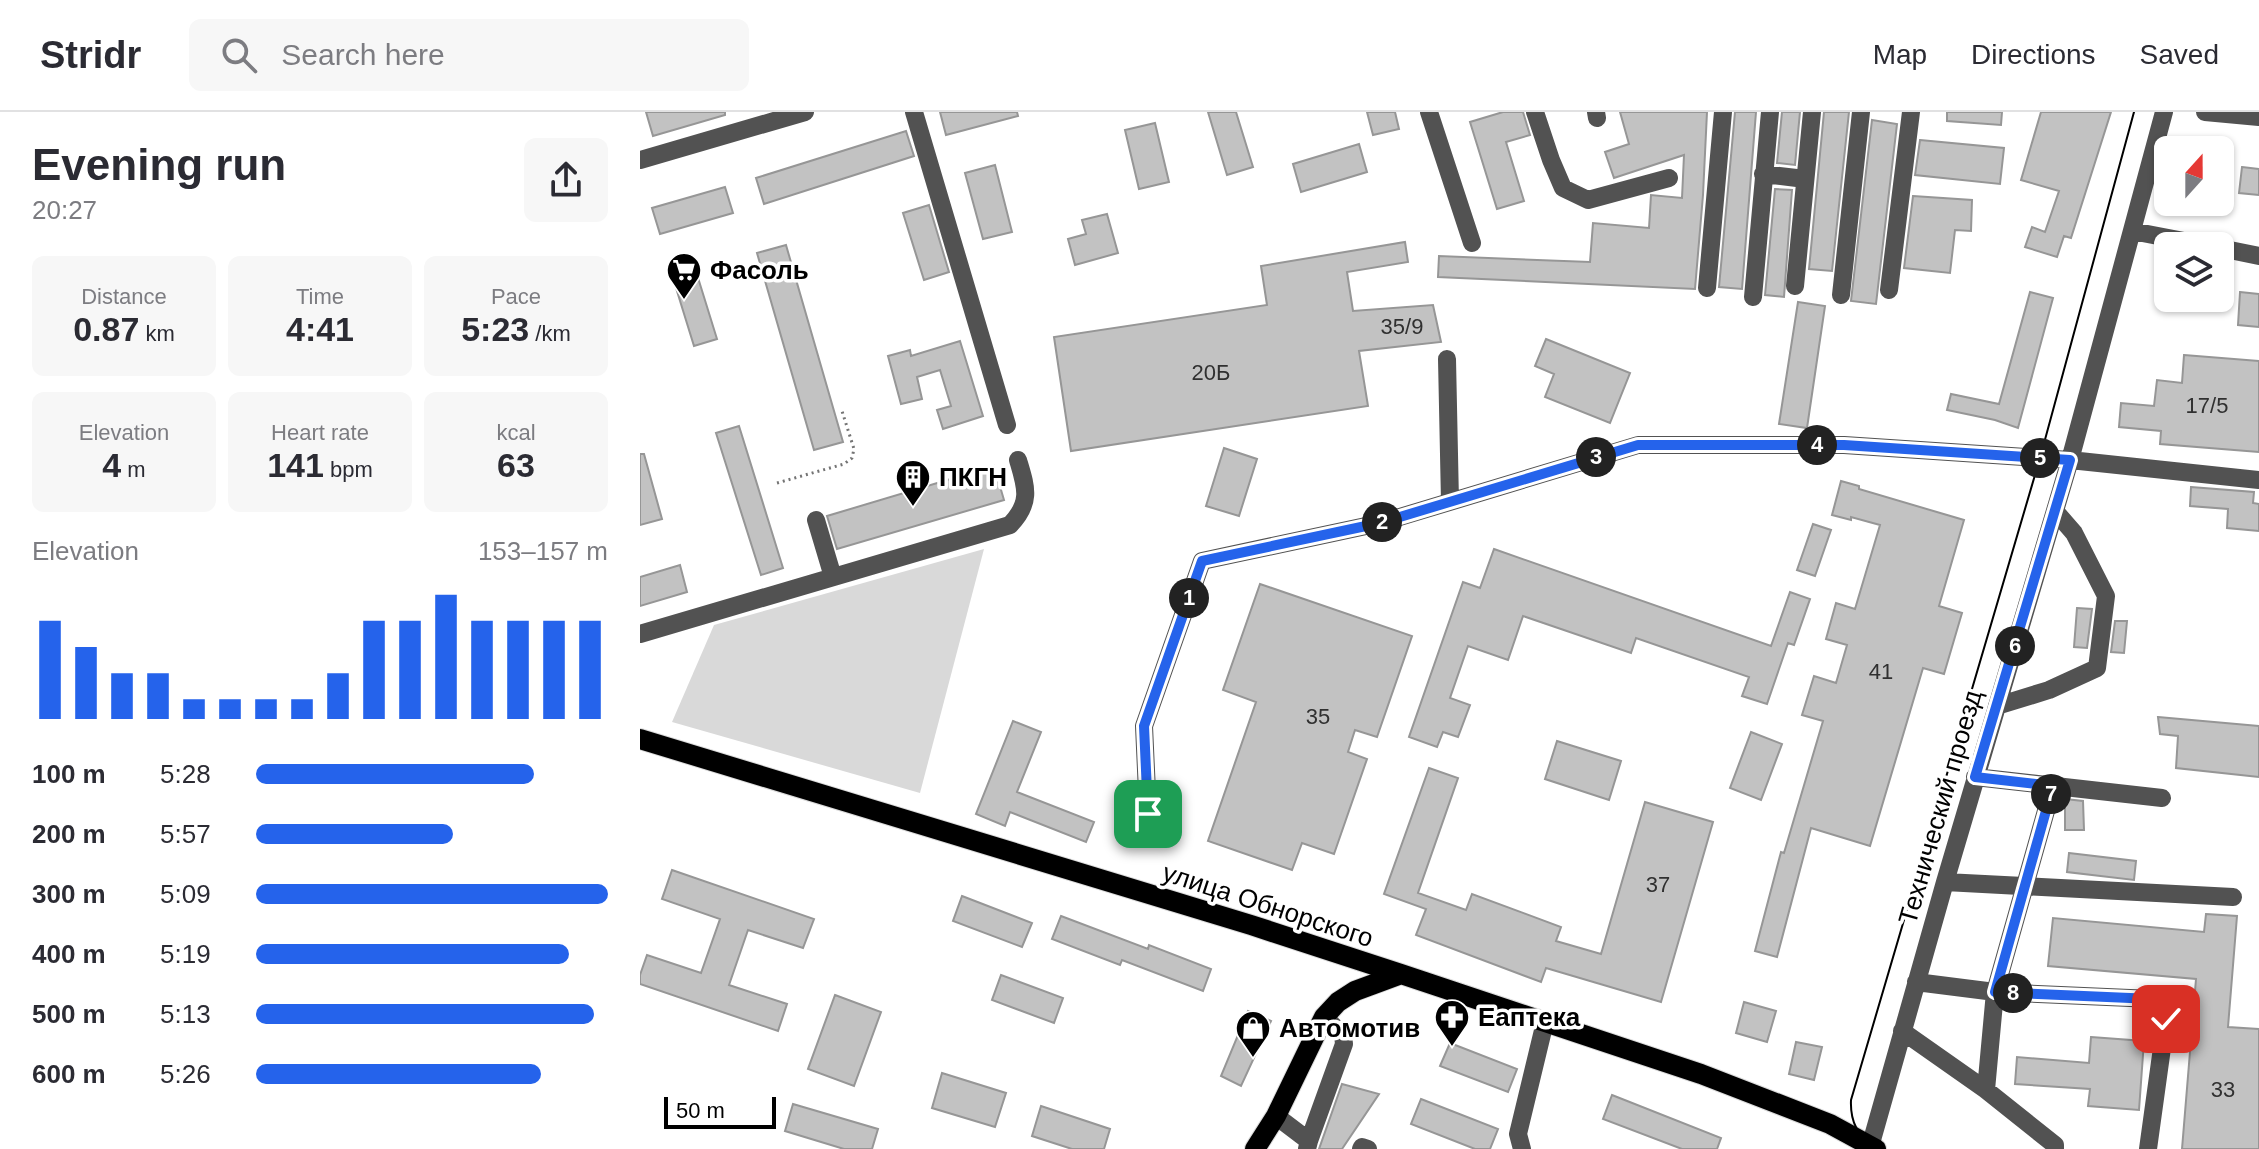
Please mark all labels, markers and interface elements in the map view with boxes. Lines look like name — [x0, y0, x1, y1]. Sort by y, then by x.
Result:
search box — [189, 19, 749, 91]
icon: search — [217, 33, 261, 77]
text: Stridr — [40, 34, 141, 76]
text: Search here — [281, 38, 445, 71]
text: Map — [1873, 39, 1927, 70]
text: Directions — [1971, 39, 2096, 70]
text: Saved — [2140, 39, 2219, 70]
north arrow — [2154, 136, 2234, 216]
map controls — [2154, 136, 2234, 312]
button: share — [524, 138, 608, 222]
text: Evening run — [32, 140, 286, 189]
text: 20:27 — [32, 195, 97, 225]
button: layers — [2154, 232, 2234, 312]
supermarket icon: Фасоль — [665, 251, 703, 301]
place label: Фасоль — [710, 255, 809, 285]
text: Distance — [81, 284, 167, 309]
text: Time — [296, 284, 344, 309]
text: Pace — [491, 284, 541, 309]
text: 0.87 — [73, 310, 139, 348]
text: 4:41 — [286, 310, 354, 348]
text: 5:23 — [461, 310, 529, 348]
house number: 35/9 — [1381, 314, 1423, 339]
text: km — [139, 321, 175, 346]
text: /km — [529, 321, 571, 346]
house number: 20Б — [1192, 360, 1230, 385]
house number: 17/5 — [2186, 393, 2228, 418]
text: Elevation — [79, 420, 169, 445]
text: Heart rate — [271, 420, 369, 445]
text: kcal — [496, 420, 536, 445]
pin: 4 — [1797, 425, 1837, 465]
text: 4 — [1811, 432, 1823, 457]
pin: 3 — [1576, 437, 1616, 477]
pin: 5 — [2020, 438, 2060, 478]
text: 3 — [1590, 444, 1602, 469]
text: 5 — [2034, 445, 2046, 470]
text: 4 — [102, 446, 121, 484]
text: 141 — [267, 446, 324, 484]
text: 63 — [497, 446, 535, 484]
text: m — [121, 457, 146, 482]
text: bpm — [324, 457, 373, 482]
building icon: ПКГН — [894, 458, 932, 508]
place label: ПКГН — [939, 462, 1007, 492]
pin: 2 — [1362, 502, 1402, 542]
text: 2 — [1376, 509, 1388, 534]
text: Elevation — [32, 536, 139, 566]
text: 153–157 m — [478, 536, 608, 566]
pin: 1 — [1169, 578, 1209, 618]
text: 1 — [1183, 585, 1195, 610]
pin: 6 — [1995, 626, 2035, 666]
text: 6 — [2009, 633, 2021, 658]
house number: 41 — [1869, 659, 1893, 684]
street label: Технический проезд — [1892, 686, 1988, 928]
house number: 35 — [1306, 704, 1330, 729]
text: 100 m — [32, 759, 106, 789]
text: 5:28 — [160, 759, 211, 789]
pin: 7 — [2031, 774, 2071, 814]
pin — [1114, 780, 1182, 848]
text: 7 — [2045, 781, 2057, 806]
icon: arrive — [1126, 792, 1170, 836]
text: 200 m — [32, 819, 106, 849]
text: 5:57 — [160, 819, 211, 849]
street label: улица Обнорского — [1159, 857, 1377, 953]
house number: 37 — [1646, 872, 1670, 897]
text: 300 m — [32, 879, 106, 909]
text: 5:09 — [160, 879, 211, 909]
text: 400 m — [32, 939, 106, 969]
text: 5:19 — [160, 939, 211, 969]
pin: 8 — [1993, 973, 2033, 1013]
text: 8 — [2007, 980, 2019, 1005]
pin — [2132, 985, 2200, 1053]
icon: check — [2144, 997, 2188, 1041]
pharmacy icon: Еаптека — [1433, 998, 1471, 1048]
text: 500 m — [32, 999, 106, 1029]
text: 5:13 — [160, 999, 211, 1029]
place label: Еаптека — [1478, 1002, 1581, 1032]
shop icon: Автомотив — [1234, 1009, 1272, 1059]
place label: Автомотив — [1279, 1013, 1420, 1043]
text: 600 m — [32, 1059, 106, 1089]
text: 5:26 — [160, 1059, 211, 1089]
house number: 33 — [2211, 1077, 2235, 1102]
scale bar — [664, 1093, 776, 1129]
text: 50 m — [676, 1098, 725, 1123]

